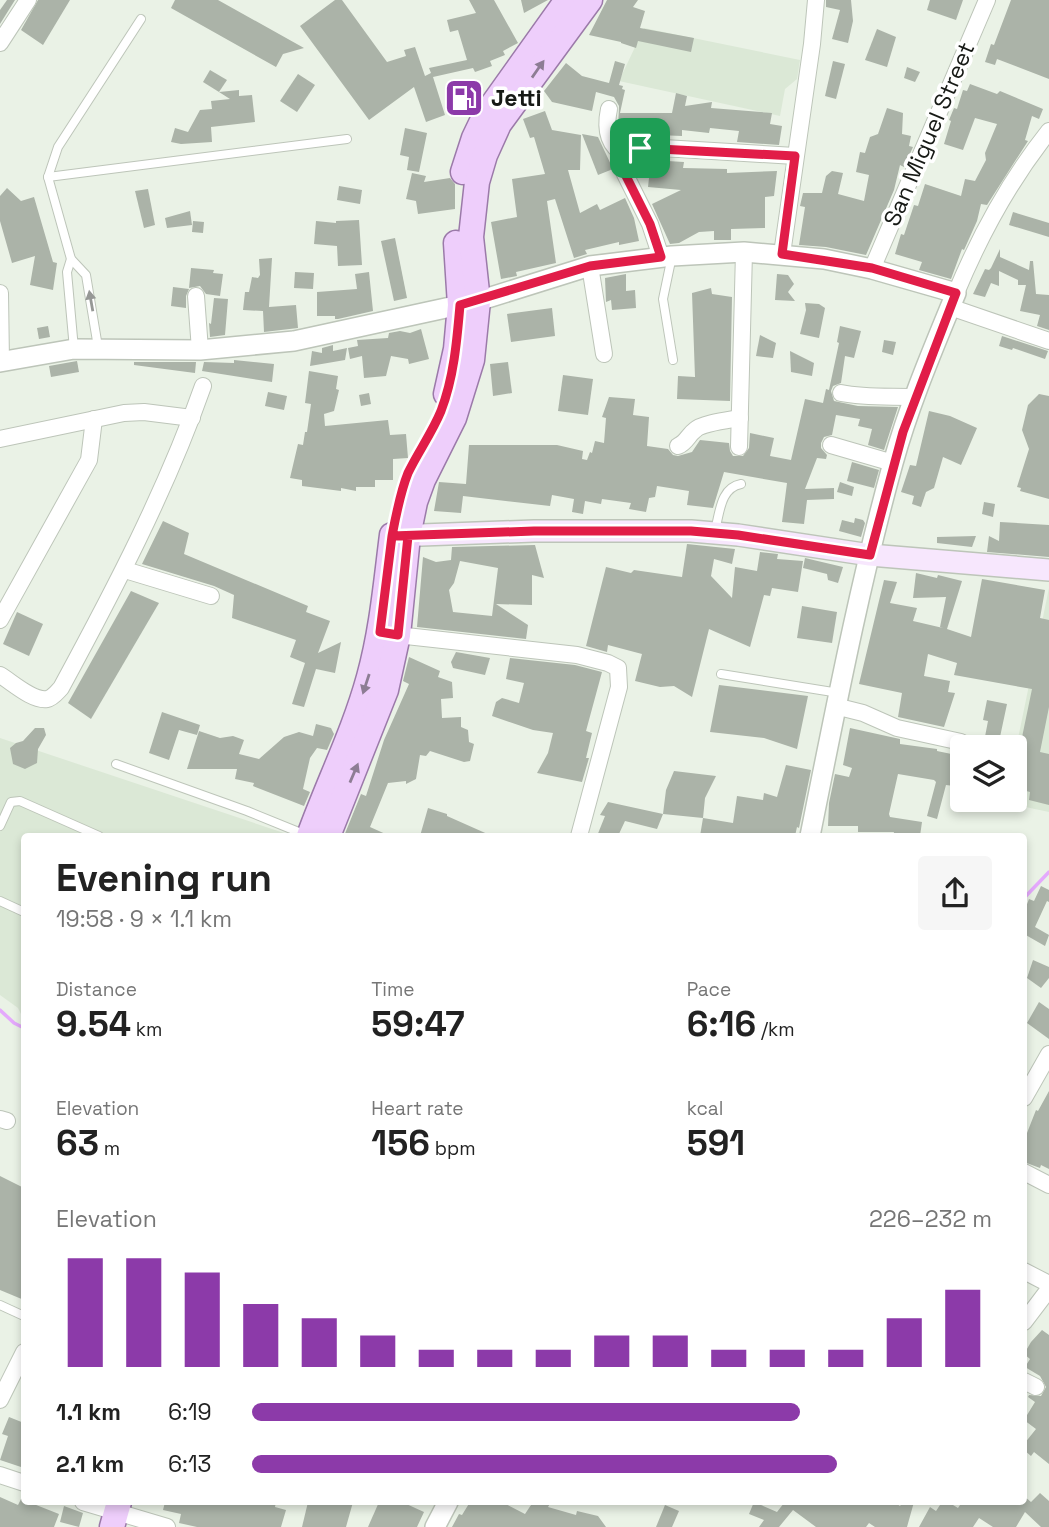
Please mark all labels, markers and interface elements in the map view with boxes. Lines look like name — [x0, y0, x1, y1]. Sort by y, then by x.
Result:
street label: San Miguel Street — [877, 37, 981, 231]
one-way arrow — [531, 60, 545, 78]
fuel station icon: Jetti — [443, 77, 485, 119]
place label: Jetti — [491, 83, 542, 113]
pin — [610, 118, 670, 178]
icon: arrive — [621, 129, 659, 167]
one-way arrow — [85, 290, 96, 312]
one-way arrow — [361, 673, 371, 694]
map controls — [950, 735, 1027, 812]
button: layers — [950, 735, 1027, 812]
one-way arrow — [349, 763, 360, 784]
text: Evening run — [56, 854, 272, 902]
button: share — [918, 856, 992, 930]
text: 19:58 · 9 × 1.1 km — [56, 904, 232, 934]
text: Distance — [56, 977, 137, 1002]
text: Time — [371, 977, 415, 1002]
text: Pace — [687, 977, 731, 1002]
text: 9.54 — [56, 1002, 131, 1046]
text: 59:47 — [371, 1002, 465, 1046]
text: 6:16 — [687, 1002, 756, 1046]
text: km — [131, 1017, 162, 1042]
text: /km — [756, 1017, 795, 1042]
text: Elevation — [56, 1096, 139, 1121]
text: Heart rate — [371, 1096, 464, 1121]
text: kcal — [687, 1096, 723, 1121]
text: 63 — [56, 1121, 99, 1165]
text: 156 — [371, 1121, 430, 1165]
text: 591 — [687, 1121, 745, 1165]
text: m — [99, 1136, 120, 1161]
text: bpm — [430, 1136, 475, 1161]
text: Elevation — [56, 1204, 157, 1234]
text: 226–232 m — [869, 1204, 992, 1234]
text: 1.1 km — [56, 1397, 121, 1427]
text: 6:19 — [168, 1397, 212, 1427]
text: 2.1 km — [56, 1449, 124, 1479]
text: 6:13 — [168, 1449, 211, 1479]

